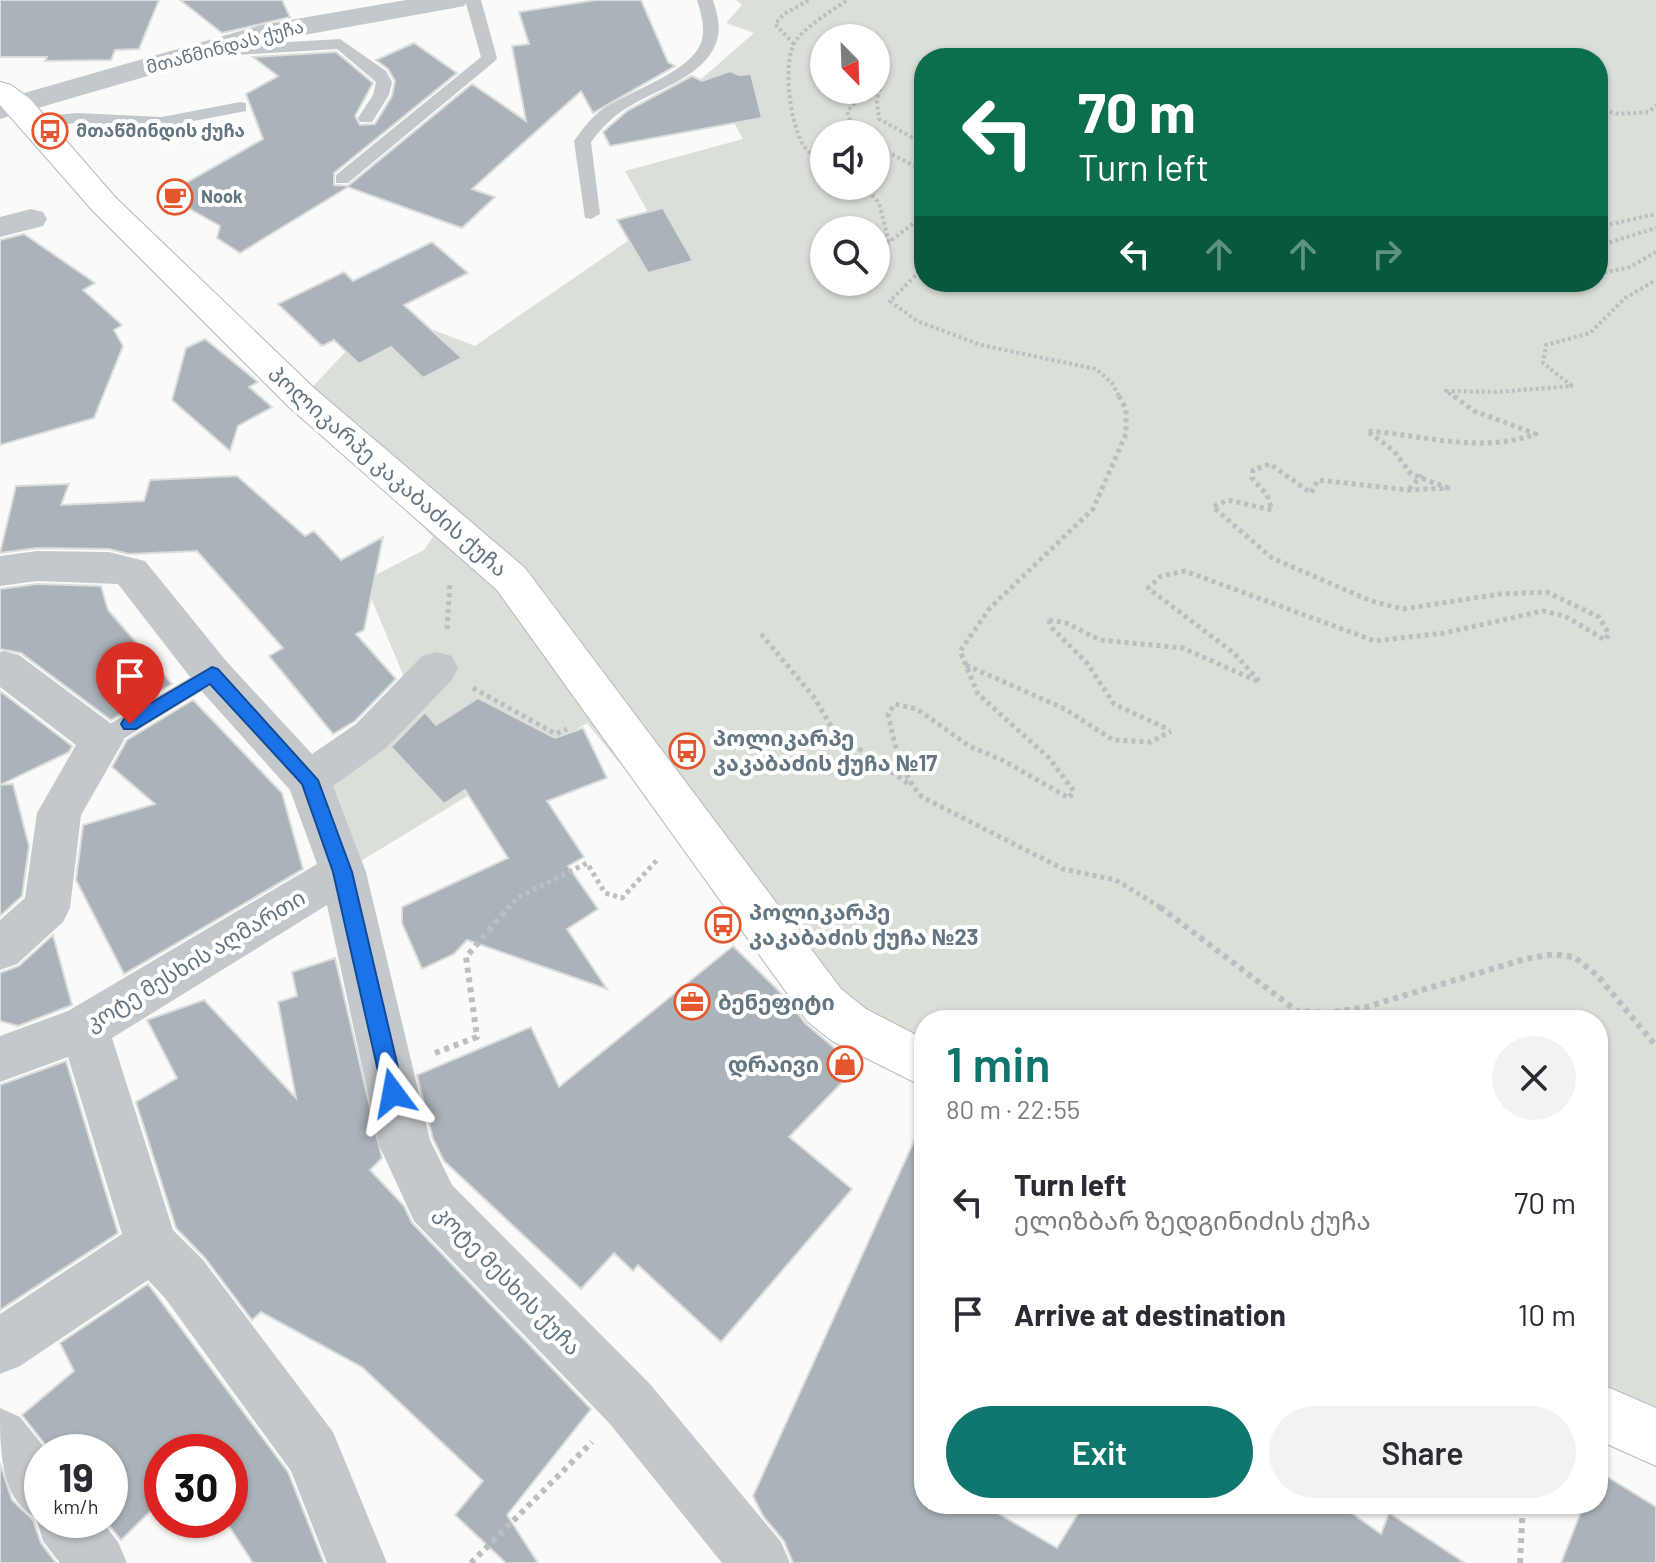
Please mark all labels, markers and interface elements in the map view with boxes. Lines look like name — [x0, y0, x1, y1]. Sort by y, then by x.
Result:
street label: მთაწმინდას ქუჩა — [144, 14, 306, 79]
north arrow — [810, 24, 890, 104]
map controls — [810, 24, 890, 296]
text: 70 m — [1078, 77, 1196, 144]
icon: left — [946, 80, 1050, 184]
bus stop icon: მთაწმინდის ქუჩა — [31, 112, 69, 150]
place label: მთაწმინდის ქუჩა — [76, 119, 245, 142]
button: sound — [810, 120, 890, 200]
text: Turn left — [1078, 145, 1209, 188]
cafe icon: Nook — [156, 178, 194, 216]
place label: Nook — [201, 185, 243, 207]
button: search — [810, 216, 890, 296]
icon: left — [1113, 232, 1157, 276]
icon: ahead — [1197, 232, 1241, 276]
icon: ahead — [1281, 232, 1325, 276]
icon: right — [1365, 232, 1409, 276]
street label: პოლიკარპე კაკაბაძის ქუჩა — [263, 359, 513, 583]
pin — [96, 642, 164, 724]
icon: arrive — [108, 654, 152, 698]
place label: პოლიკარპე კაკაბაძის ქუჩა №17 — [713, 724, 937, 776]
bus stop icon: პოლიკარპე კაკაბაძის ქუჩა №17 — [668, 732, 706, 770]
street label: კოტე მესხის აღმართი — [80, 883, 310, 1037]
place label: პოლიკარპე კაკაბაძის ქუჩა №23 — [749, 898, 978, 950]
bus stop icon: პოლიკარპე კაკაბაძის ქუჩა №23 — [704, 906, 742, 944]
office icon: ბენეფიტი — [673, 983, 711, 1021]
place label: ბენეფიტი — [718, 988, 835, 1015]
text: 1 min — [946, 1034, 1051, 1092]
button: close — [1492, 1036, 1576, 1120]
shop icon: დრაივი — [826, 1045, 864, 1083]
place label: დრაივი — [728, 1050, 819, 1078]
position arrow — [351, 1051, 435, 1135]
text: 80 m · 22:55 — [946, 1093, 1080, 1124]
text: Turn left — [1014, 1166, 1127, 1202]
icon: left — [946, 1180, 990, 1224]
text: 70 m — [1514, 1184, 1576, 1220]
street label: კოტე მესხის ქუჩა — [430, 1199, 587, 1360]
text: ელიზბარ ზედგინიძის ქუჩა — [1014, 1204, 1371, 1235]
icon: arrive — [946, 1292, 990, 1336]
text: Arrive at destination — [1014, 1296, 1286, 1332]
text: 10 m — [1518, 1296, 1576, 1332]
button: Exit — [946, 1406, 1253, 1498]
button: Share — [1269, 1406, 1576, 1498]
speed limit sign: 30 — [144, 1434, 248, 1538]
text: 19 — [58, 1452, 94, 1500]
text: km/h — [53, 1494, 99, 1518]

